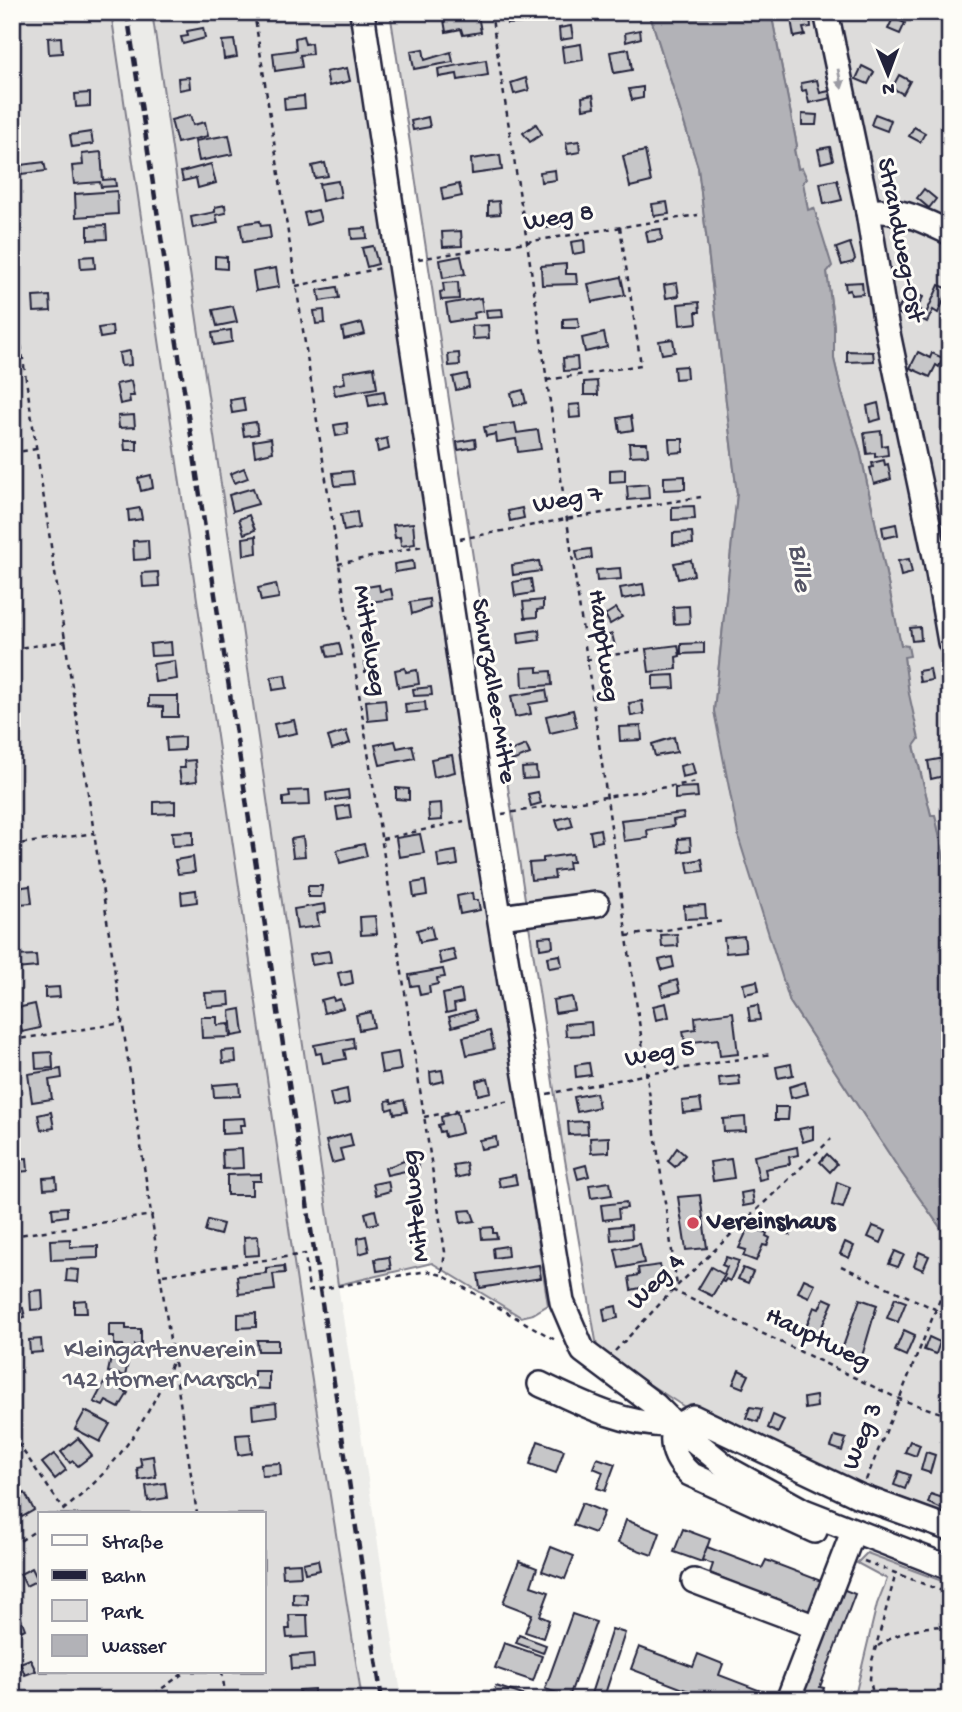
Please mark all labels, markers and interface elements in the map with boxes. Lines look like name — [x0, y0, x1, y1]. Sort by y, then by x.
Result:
north arrow — [853, 38, 923, 108]
one-way arrow — [834, 68, 845, 90]
text: N — [882, 76, 895, 99]
street label: Strandweg-Ost — [868, 155, 931, 327]
street label: Weg 8 — [522, 198, 596, 240]
street label: Weg 7 — [531, 479, 607, 522]
water label: Bille — [780, 543, 818, 595]
street label: Mittelweg — [344, 583, 392, 699]
street label: Hauptweg — [579, 588, 625, 704]
street label: Schurzallee-Mitte — [462, 596, 522, 786]
street label: Weg 5 — [623, 1034, 697, 1076]
street label: Mittelweg — [396, 1148, 438, 1264]
place label: Vereinshaus — [706, 1208, 837, 1239]
marker: Vereinshaus — [685, 1215, 701, 1231]
street label: Weg 4 — [622, 1248, 692, 1318]
street label: Hauptweg — [759, 1301, 875, 1379]
park label: Kleingartenverein 142 Horner Marsch — [62, 1336, 257, 1397]
street label: Weg 3 — [837, 1399, 891, 1475]
legend — [38, 1512, 266, 1674]
text: Straße — [102, 1532, 164, 1557]
text: Bahn — [101, 1566, 146, 1591]
text: Park — [101, 1602, 145, 1627]
text: Wasser — [102, 1636, 167, 1661]

